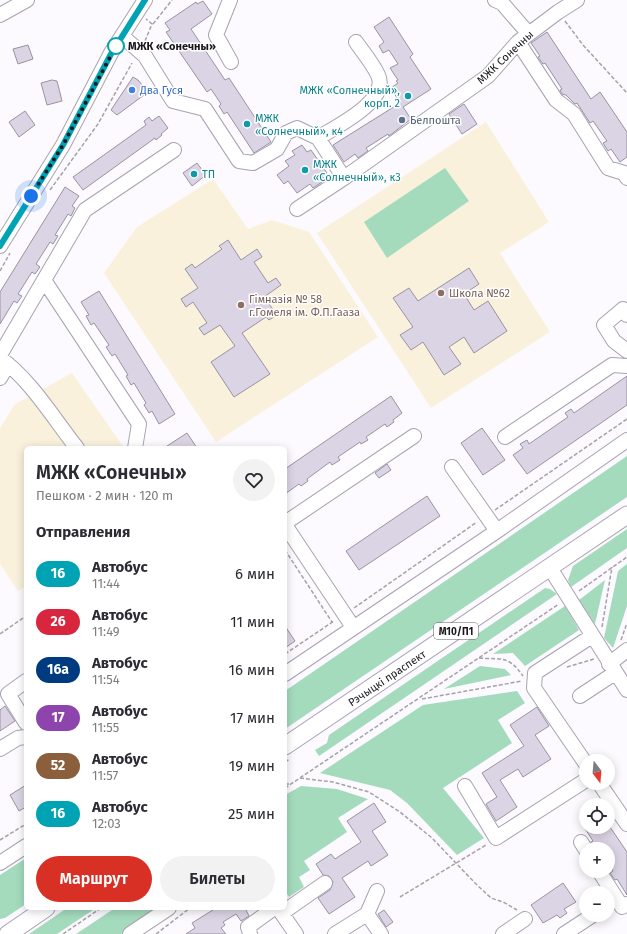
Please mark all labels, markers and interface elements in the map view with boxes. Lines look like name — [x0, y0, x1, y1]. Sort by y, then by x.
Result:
street label: МЖК Сонечны — [474, 28, 536, 87]
marker: МЖК «Сонечны» — [107, 37, 125, 55]
place label: МЖК «Сонечны» — [128, 40, 216, 53]
place label: Два Гуся — [139, 84, 183, 97]
place label: МЖК «Солнечный», корп. 2 — [299, 84, 400, 110]
marker: Два Гуся — [127, 85, 137, 95]
marker: МЖК «Солнечный», корп. 2 — [403, 91, 413, 101]
place label: МЖК «Солнечный», к4 — [255, 112, 343, 138]
place label: Белпошта — [410, 114, 461, 127]
marker: Белпошта — [397, 115, 407, 125]
marker: МЖК «Солнечный», к4 — [242, 119, 252, 129]
place label: МЖК «Солнечный», к3 — [313, 158, 401, 184]
marker: МЖК «Солнечный», к3 — [300, 165, 310, 175]
place label: ТП — [202, 168, 215, 181]
marker: ТП — [189, 169, 199, 179]
your location — [21, 186, 41, 206]
place label: Школа №62 — [449, 287, 510, 300]
marker: Школа №62 — [436, 288, 446, 298]
place label: Гімназія № 58 г.Гомеля ім. Ф.П.Гааза — [249, 293, 360, 319]
marker: Гімназія № 58 г.Гомеля ім. Ф.П.Гааза — [236, 300, 246, 310]
button: heart — [233, 459, 275, 501]
text: МЖК «Сонечны» — [36, 461, 187, 484]
text: Пешком · 2 мин · 120 m — [36, 488, 173, 503]
text: Отправления — [36, 523, 130, 541]
text: Автобус — [92, 558, 148, 576]
text: 16 — [51, 565, 65, 582]
text: 6 мин — [235, 565, 275, 583]
text: 11:44 — [92, 576, 120, 591]
text: Автобус — [92, 606, 148, 624]
text: 26 — [50, 613, 66, 630]
text: 11 мин — [230, 613, 275, 631]
road number: М10/П1 — [434, 623, 478, 639]
text: 11:49 — [92, 624, 120, 639]
street label: Рэчыцкі праспект — [346, 648, 429, 709]
text: Автобус — [92, 654, 148, 672]
text: 16а — [47, 661, 69, 678]
text: 16 мин — [229, 661, 275, 679]
text: 11:54 — [92, 672, 120, 687]
text: Автобус — [92, 702, 148, 720]
text: 17 — [51, 709, 65, 726]
text: 17 мин — [230, 709, 275, 727]
text: 11:55 — [92, 720, 119, 735]
text: Автобус — [92, 750, 148, 768]
north arrow — [579, 754, 615, 790]
map controls — [579, 754, 615, 922]
text: 52 — [51, 757, 65, 774]
text: 19 мин — [229, 757, 275, 775]
text: 11:57 — [92, 768, 118, 783]
text: Автобус — [92, 798, 148, 816]
button: locate — [579, 798, 615, 834]
text: 16 — [51, 805, 65, 822]
text: 25 мин — [228, 805, 275, 823]
text: 12:03 — [92, 816, 121, 831]
button: + — [579, 842, 615, 878]
button: Маршрут — [36, 856, 152, 902]
button: Билеты — [160, 856, 275, 902]
button: − — [579, 886, 615, 922]

